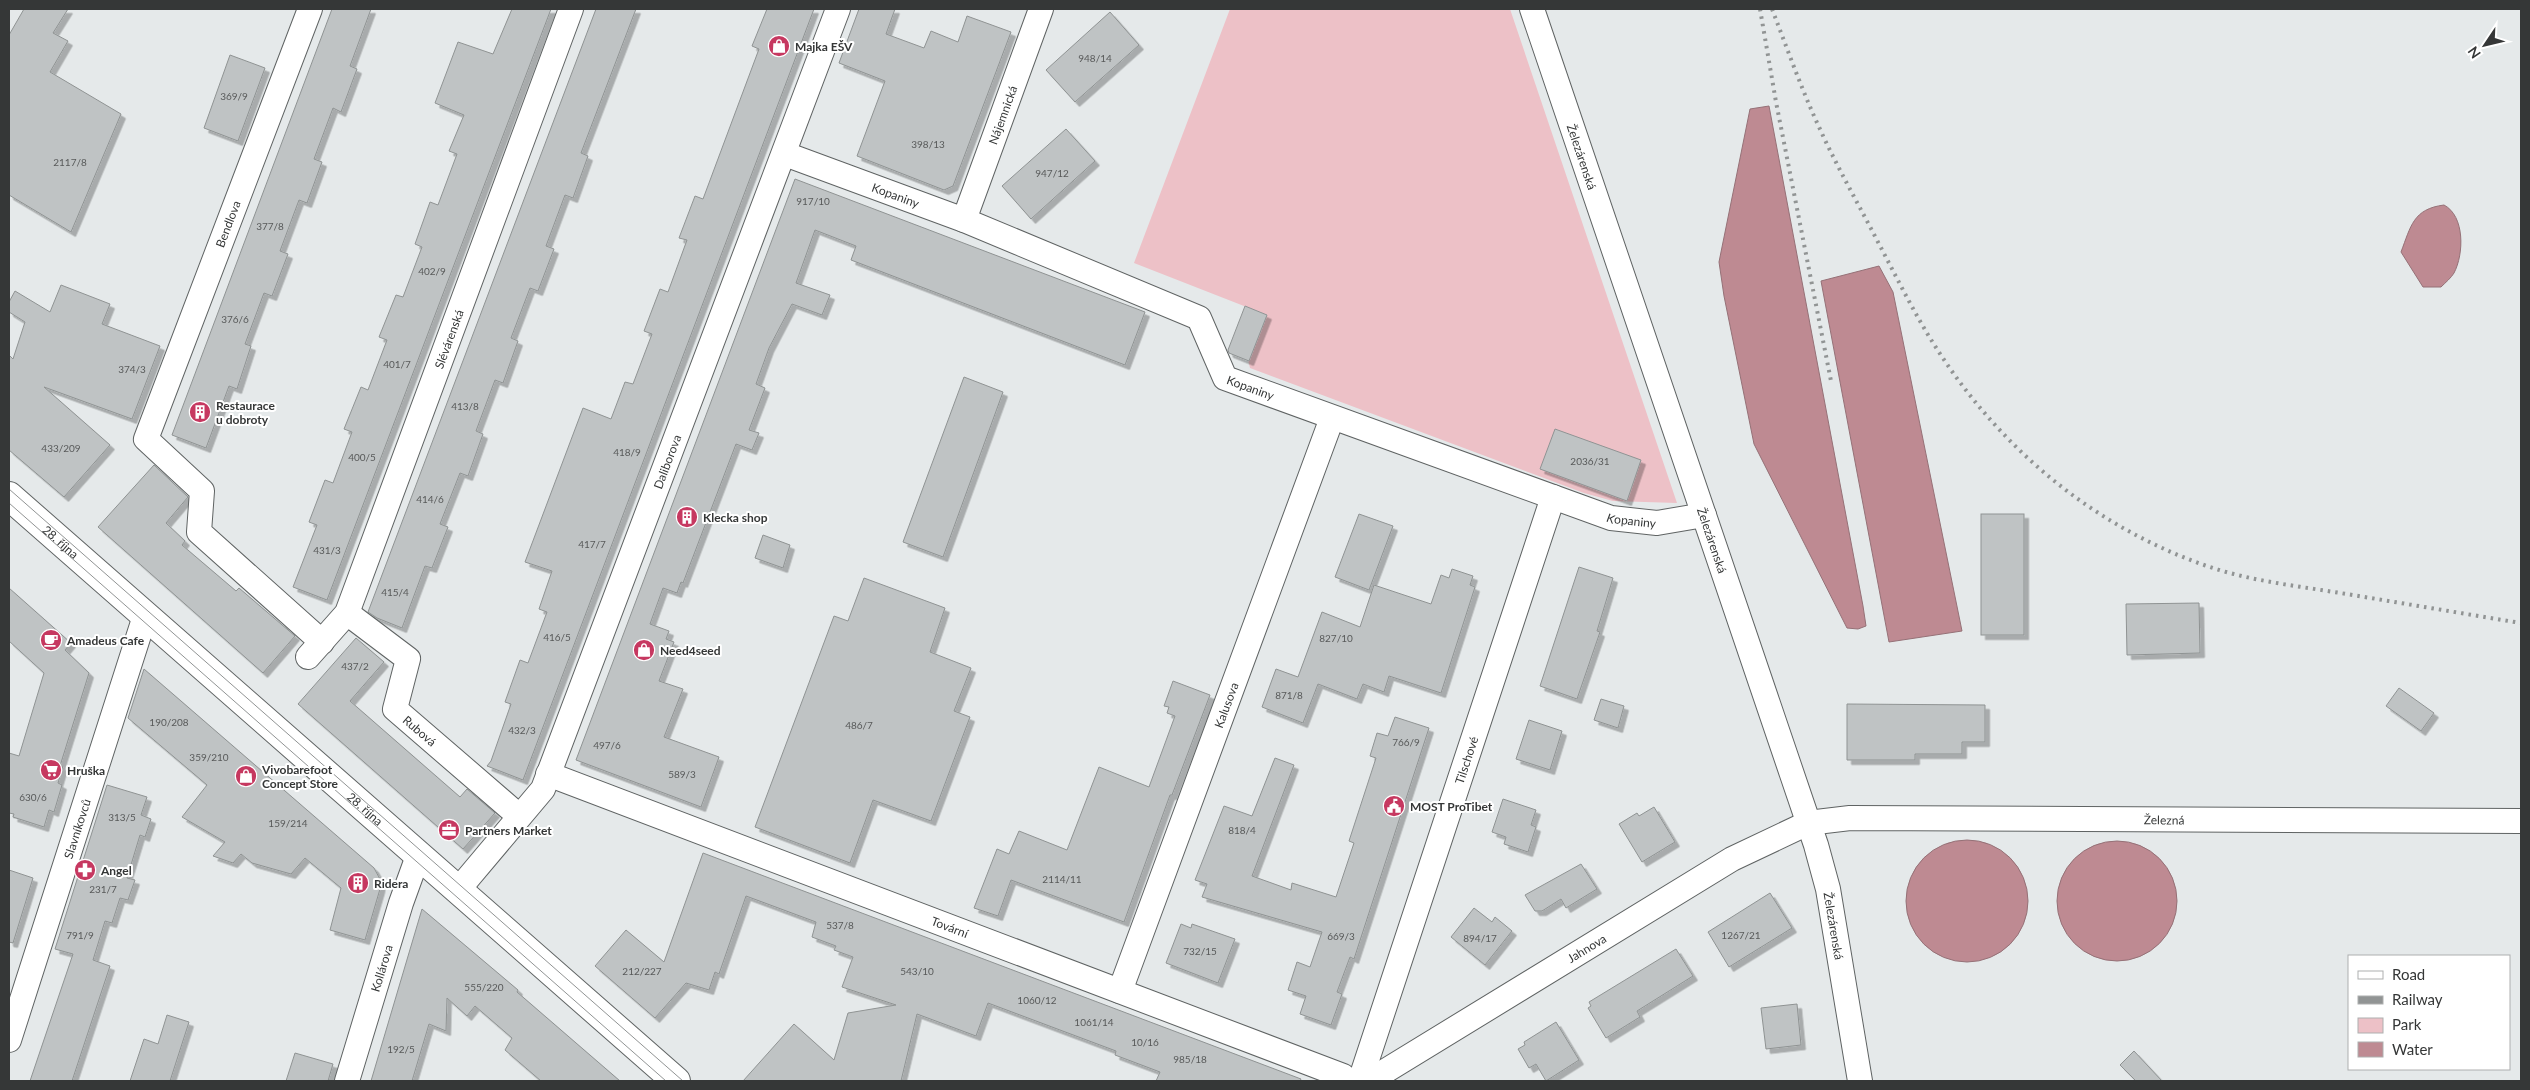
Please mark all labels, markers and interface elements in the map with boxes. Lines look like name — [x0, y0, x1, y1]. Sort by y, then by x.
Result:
north arrow — [2460, 20, 2510, 70]
shop icon: Majka EŠV — [767, 34, 791, 58]
place label: Majka EŠV — [795, 39, 853, 54]
text: N — [2464, 43, 2484, 62]
house number: 948/14 — [1078, 52, 1112, 64]
street label: Nájemnická — [985, 83, 1020, 146]
house number: 369/9 — [220, 90, 248, 102]
street label: Železárenská — [1564, 122, 1600, 191]
house number: 398/13 — [911, 138, 945, 150]
house number: 2117/8 — [53, 156, 87, 168]
house number: 947/12 — [1035, 167, 1069, 179]
street label: Kopaniny — [870, 179, 922, 211]
house number: 917/10 — [796, 195, 830, 207]
street label: Bendlova — [212, 198, 244, 250]
house number: 377/8 — [256, 220, 284, 232]
house number: 402/9 — [418, 265, 446, 277]
street label: Slévárenská — [431, 307, 466, 371]
house number: 376/6 — [221, 313, 249, 325]
house number: 401/7 — [383, 358, 411, 370]
house number: 374/3 — [118, 363, 146, 375]
street label: Kopaniny — [1225, 372, 1277, 403]
place label: Restaurace u dobroty — [216, 398, 275, 427]
building icon: Restaurace u dobroty — [188, 400, 212, 424]
house number: 413/8 — [451, 400, 479, 412]
street label: Daliborova — [650, 432, 684, 491]
house number: 433/209 — [41, 442, 81, 454]
house number: 418/9 — [613, 446, 641, 458]
house number: 400/5 — [348, 451, 376, 463]
house number: 2036/31 — [1570, 455, 1610, 467]
house number: 414/6 — [416, 493, 444, 505]
building icon: Klecka shop — [675, 505, 699, 529]
street label: Železárenská — [1694, 505, 1731, 575]
place label: Klecka shop — [703, 510, 768, 525]
street label: Kopaniny — [1605, 510, 1658, 530]
street label: 28. října — [40, 522, 82, 561]
house number: 417/7 — [578, 538, 606, 550]
house number: 431/3 — [313, 544, 341, 556]
house number: 415/4 — [381, 586, 409, 598]
cafe icon: Amadeus Cafe — [39, 628, 63, 652]
house number: 416/5 — [543, 631, 571, 643]
house number: 827/10 — [1319, 632, 1353, 644]
place label: Amadeus Cafe — [66, 633, 145, 648]
shop icon: Need4seed — [632, 638, 656, 662]
place label: Need4seed — [660, 643, 721, 658]
house number: 437/2 — [341, 660, 369, 672]
street label: Kalusova — [1211, 680, 1241, 730]
house number: 871/8 — [1275, 689, 1303, 701]
street label: Rubová — [400, 712, 440, 749]
house number: 190/208 — [149, 716, 189, 728]
house number: 486/7 — [845, 719, 873, 731]
house number: 432/3 — [508, 724, 536, 736]
street label: Tilschové — [1451, 734, 1481, 786]
house number: 766/9 — [1392, 736, 1420, 748]
house number: 497/6 — [593, 739, 621, 751]
house number: 359/210 — [189, 751, 229, 763]
supermarket icon: Hruška — [39, 758, 63, 782]
place label: Vivobarefoot Concept Store — [261, 762, 339, 791]
place label: Hruška — [67, 763, 105, 778]
shop icon: Vivobarefoot Concept Store — [234, 764, 258, 788]
house number: 589/3 — [668, 768, 696, 780]
street label: 28. října — [344, 789, 386, 828]
house number: 630/6 — [19, 791, 47, 803]
public building icon: MOST ProTibet — [1382, 794, 1406, 818]
street label: Slavníkovců — [60, 797, 93, 860]
place label: MOST ProTibet — [1410, 799, 1493, 814]
house number: 313/5 — [108, 811, 136, 823]
street label: Železná — [2144, 812, 2184, 827]
house number: 159/214 — [268, 817, 308, 829]
office icon: Partners Market — [437, 818, 461, 842]
place label: Partners Market — [465, 823, 552, 838]
house number: 818/4 — [1228, 824, 1256, 836]
pharmacy icon: Angel — [73, 858, 97, 882]
place label: Angel — [100, 863, 132, 878]
building icon: Ridera — [346, 871, 370, 895]
house number: 2114/11 — [1042, 873, 1082, 885]
place label: Ridera — [374, 876, 408, 891]
house number: 231/7 — [89, 883, 117, 895]
street label: Železárenská — [1821, 891, 1847, 961]
street label: Tovární — [929, 913, 972, 941]
house number: 537/8 — [826, 919, 854, 931]
house number: 791/9 — [66, 929, 94, 941]
house number: 1267/21 — [1721, 929, 1761, 941]
house number: 669/3 — [1327, 930, 1355, 942]
street label: Jahnova — [1564, 930, 1609, 966]
house number: 894/17 — [1463, 932, 1497, 944]
street label: Kollárova — [367, 943, 396, 994]
house number: 732/15 — [1183, 945, 1217, 957]
legend — [2348, 955, 2510, 1070]
house number: 212/227 — [622, 965, 662, 977]
house number: 543/10 — [900, 965, 934, 977]
text: Road — [2392, 965, 2425, 983]
house number: 555/220 — [464, 981, 504, 993]
text: Railway — [2392, 990, 2443, 1008]
house number: 1060/12 — [1017, 994, 1057, 1006]
text: Park — [2392, 1015, 2422, 1033]
house number: 1061/14 — [1074, 1016, 1114, 1028]
house number: 10/16 — [1131, 1036, 1159, 1048]
text: Water — [2392, 1040, 2433, 1058]
house number: 192/5 — [387, 1043, 415, 1055]
house number: 985/18 — [1173, 1053, 1207, 1065]

